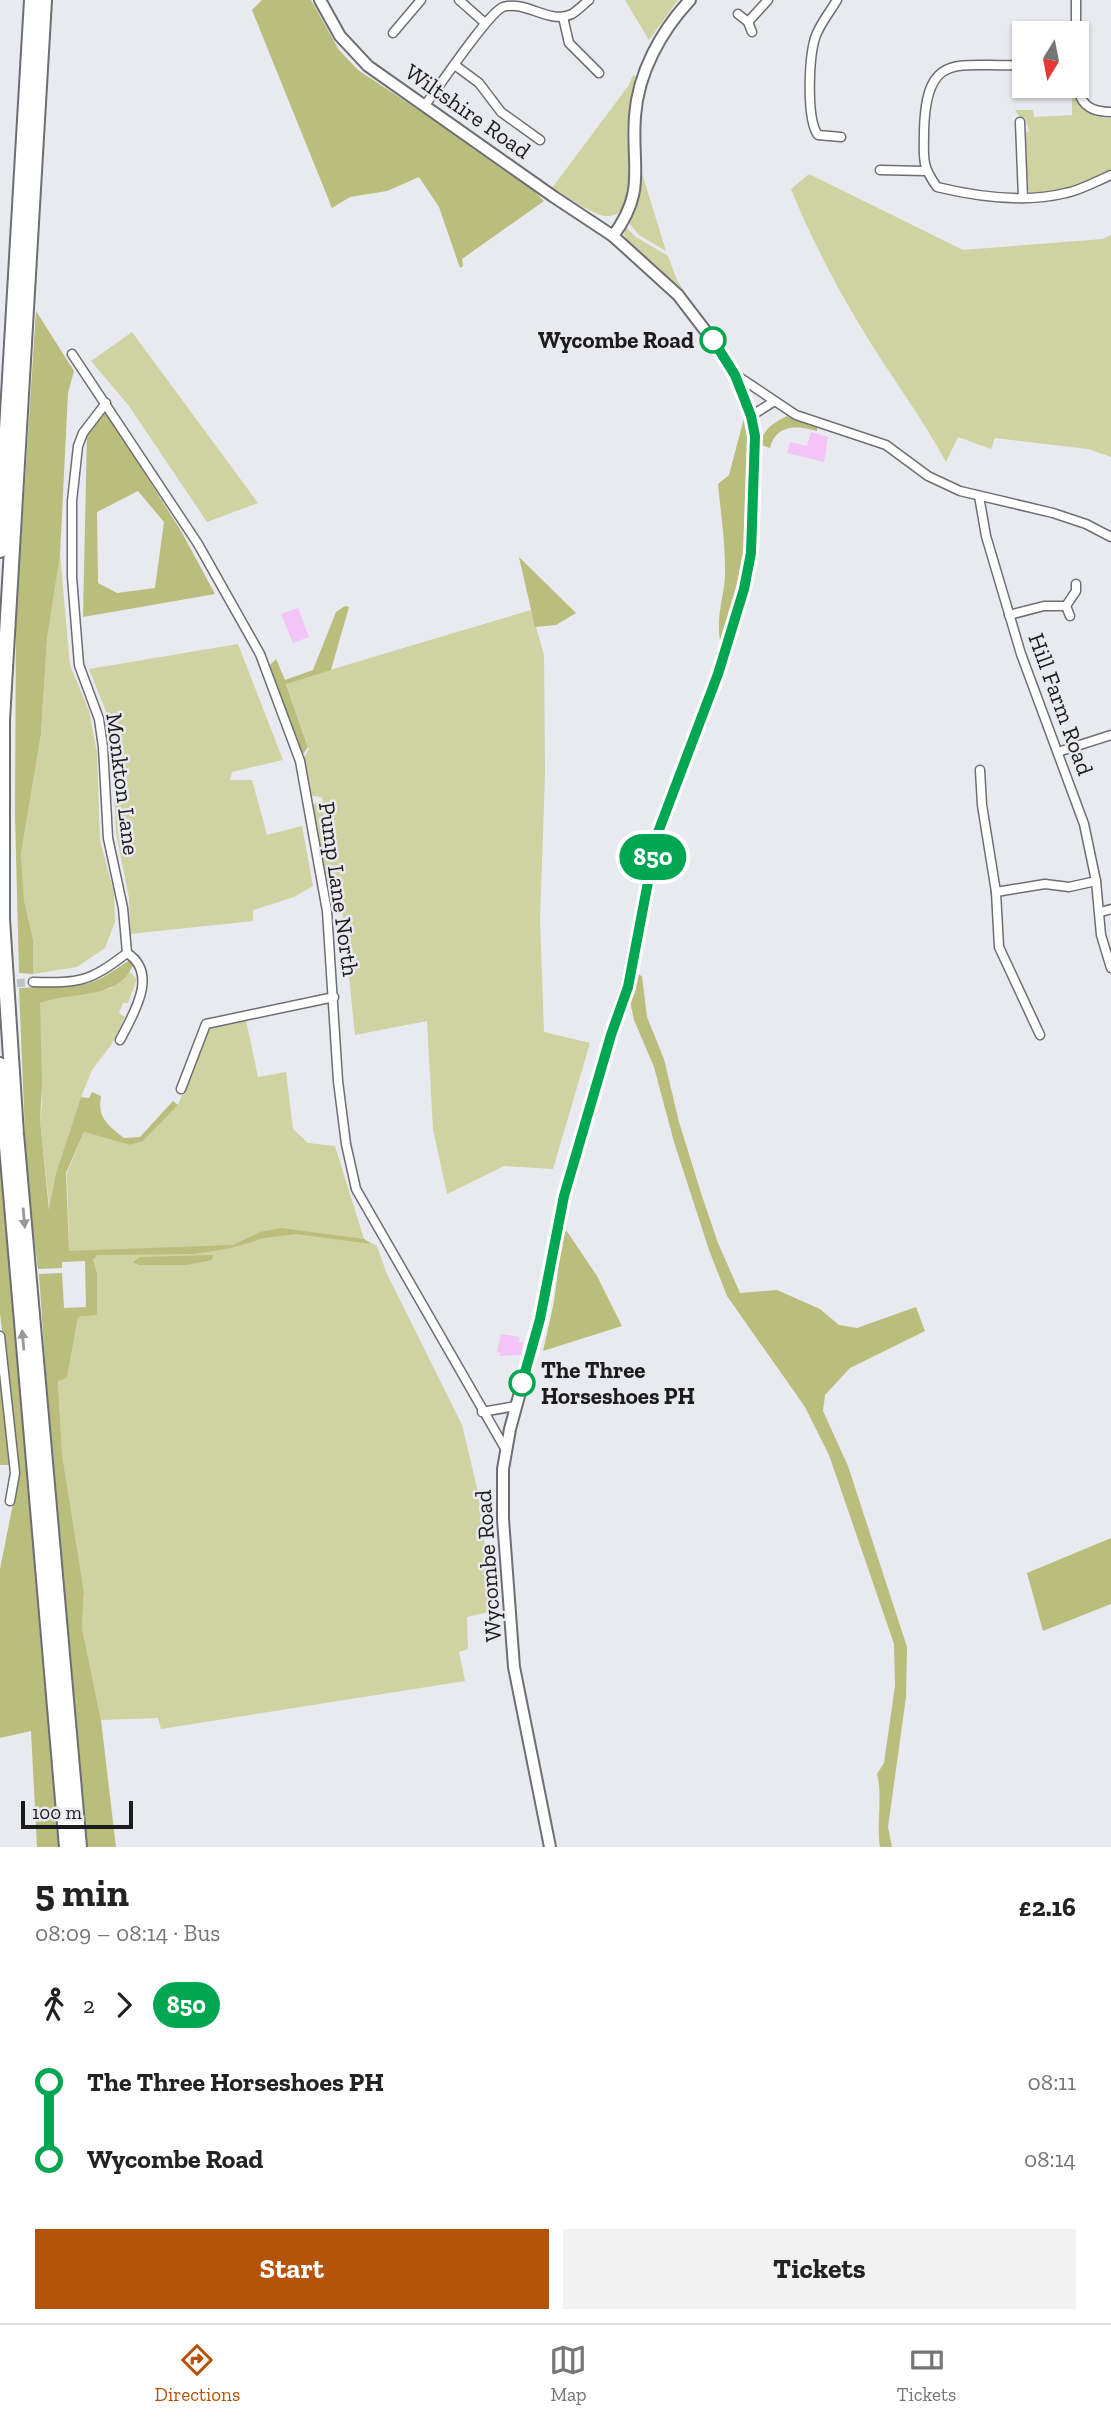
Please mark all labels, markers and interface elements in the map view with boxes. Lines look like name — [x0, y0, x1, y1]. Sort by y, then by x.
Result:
north arrow — [1012, 21, 1088, 98]
map controls — [1012, 21, 1089, 98]
street label: Wiltshire Road — [400, 57, 536, 165]
place label: Wycombe Road — [538, 326, 694, 354]
marker: Wycombe Road — [700, 327, 726, 353]
street label: Hill Farm Road — [1022, 629, 1100, 779]
street label: Monkton Lane — [100, 711, 146, 857]
street label: Pump Lane North — [313, 800, 365, 978]
line badge: 850 — [613, 834, 693, 880]
text: 850 — [633, 842, 673, 871]
one-way arrow — [19, 1207, 30, 1229]
one-way arrow — [17, 1329, 28, 1351]
place label: The Three Horseshoes PH — [541, 1356, 695, 1410]
marker: The Three Horseshoes PH — [509, 1370, 535, 1396]
street label: Wycombe Road — [469, 1489, 507, 1643]
scale bar — [21, 1798, 133, 1830]
text: 100 m — [32, 1801, 82, 1824]
text: 5 min — [35, 1870, 129, 1916]
text: £2.16 — [1019, 1891, 1076, 1923]
text: 08:09 – 08:14 · Bus — [35, 1919, 220, 1947]
icon: walk — [35, 1986, 73, 2024]
icon: forward — [105, 1986, 143, 2024]
text: 850 — [167, 1990, 206, 2019]
text: 2 — [83, 1991, 95, 2019]
text: The Three Horseshoes PH — [87, 2066, 384, 2098]
text: 08:11 — [1028, 2068, 1076, 2096]
text: Wycombe Road — [87, 2143, 263, 2175]
text: 08:14 — [1024, 2145, 1076, 2173]
button: Start — [35, 2229, 549, 2309]
button: Tickets — [563, 2229, 1076, 2309]
tab: Directions — [155, 2341, 240, 2406]
tab: Map — [549, 2341, 587, 2406]
tab: Tickets — [897, 2341, 956, 2406]

